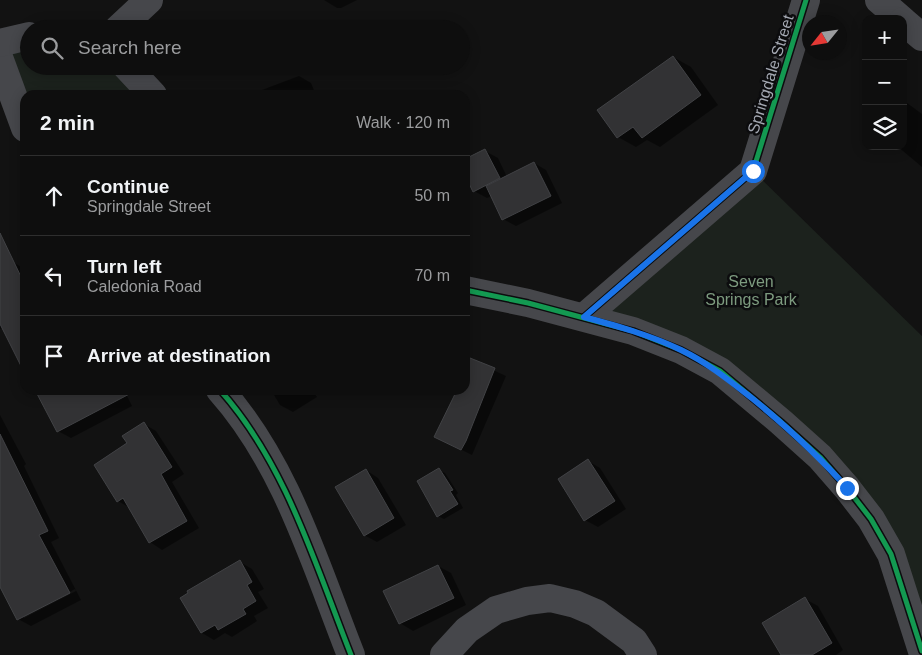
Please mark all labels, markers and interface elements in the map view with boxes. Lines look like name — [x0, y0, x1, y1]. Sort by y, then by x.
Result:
street label: Springdale Street — [744, 12, 797, 136]
north arrow — [802, 15, 847, 60]
map controls — [862, 15, 907, 150]
button: + — [862, 15, 907, 60]
search box — [20, 20, 470, 75]
icon: search — [38, 34, 66, 62]
text: Search here — [78, 37, 182, 58]
button: − — [862, 60, 907, 105]
button: layers — [862, 105, 907, 150]
text: 2 min — [40, 111, 95, 134]
text: Walk · 120 m — [356, 114, 450, 131]
route start — [742, 160, 765, 183]
text: Continue — [87, 176, 169, 197]
icon: ahead — [40, 182, 68, 210]
text: 50 m — [414, 187, 450, 204]
text: Springdale Street — [87, 198, 211, 215]
text: Turn left — [87, 256, 162, 277]
icon: left — [40, 262, 68, 290]
text: 70 m — [414, 267, 450, 284]
park label: Seven Springs Park — [705, 273, 798, 308]
text: Caledonia Road — [87, 278, 202, 295]
icon: arrive — [40, 342, 68, 370]
text: Arrive at destination — [87, 345, 271, 366]
route end — [836, 477, 859, 500]

